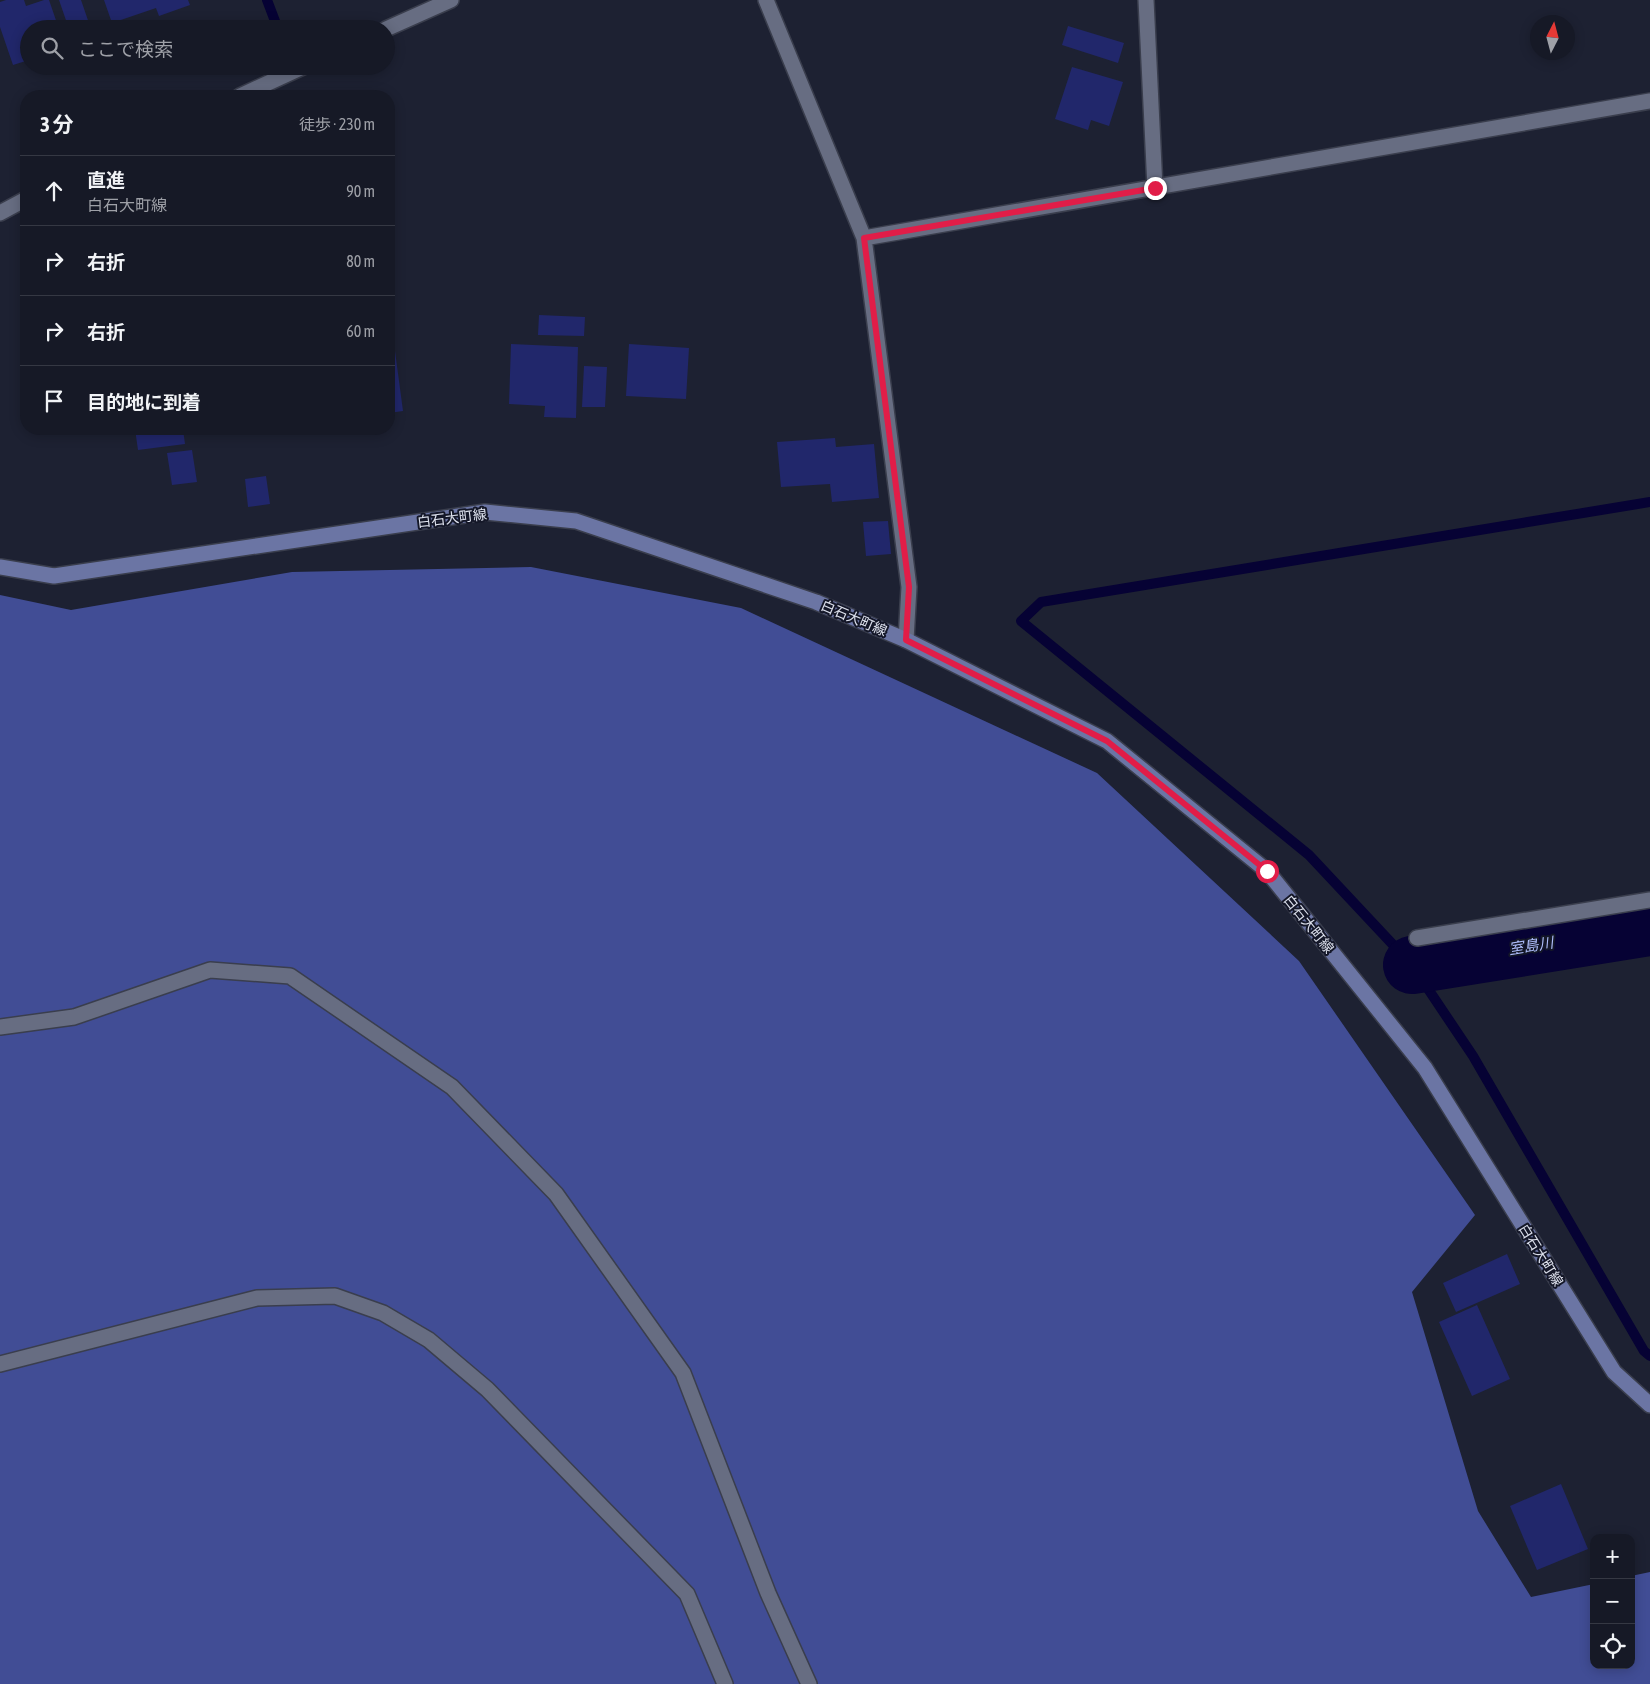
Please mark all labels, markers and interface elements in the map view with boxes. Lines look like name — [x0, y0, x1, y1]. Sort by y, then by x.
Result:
north arrow — [1530, 15, 1575, 60]
search box — [20, 20, 395, 75]
icon: search — [38, 34, 66, 62]
text: ここで検索 — [78, 38, 173, 60]
text: 3 分 — [40, 112, 74, 136]
text: 徒歩 · 230 m — [299, 115, 375, 133]
text: 直進 — [87, 169, 125, 191]
icon: ahead — [40, 177, 68, 205]
route end — [1144, 177, 1167, 200]
text: 90 m — [346, 182, 375, 200]
text: 白石大町線 — [87, 196, 167, 214]
icon: right — [40, 247, 68, 275]
text: 右折 — [87, 251, 125, 273]
text: 80 m — [346, 252, 375, 270]
icon: right — [40, 317, 68, 345]
text: 右折 — [87, 321, 125, 343]
text: 60 m — [346, 322, 375, 340]
icon: arrive — [40, 387, 68, 415]
text: 目的地に到着 — [87, 391, 201, 413]
street label: 白石大町線 — [416, 506, 488, 530]
street label: 白石大町線 — [819, 597, 889, 639]
route start — [1256, 860, 1279, 883]
street label: 白石大町線 — [1281, 892, 1337, 956]
water label: 室島川 — [1507, 933, 1556, 957]
street label: 白石大町線 — [1516, 1221, 1566, 1289]
map controls — [1590, 1534, 1635, 1669]
button: + — [1590, 1534, 1635, 1579]
button: − — [1590, 1579, 1635, 1624]
button: locate — [1590, 1624, 1635, 1669]

